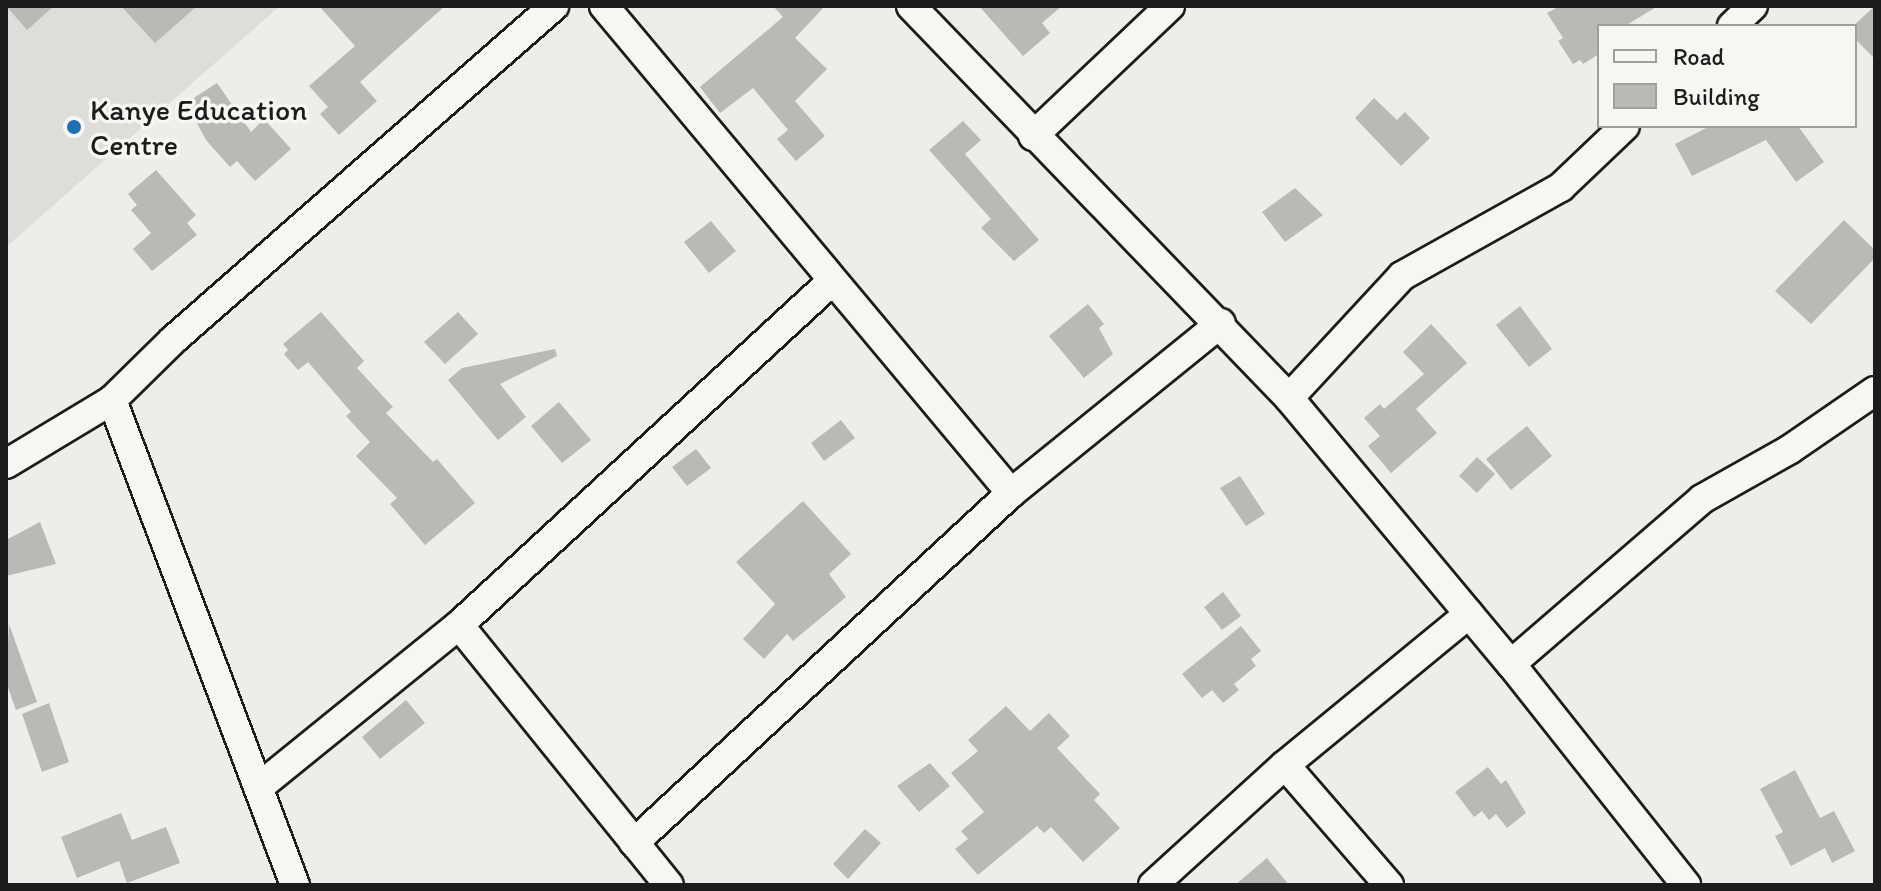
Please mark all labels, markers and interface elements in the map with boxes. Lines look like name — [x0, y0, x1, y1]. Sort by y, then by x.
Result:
legend — [1597, 24, 1857, 128]
text: Road — [1673, 42, 1725, 71]
text: Building — [1673, 82, 1760, 111]
place label: Kanye Education Centre — [90, 92, 306, 162]
marker: Kanye Education Centre — [65, 118, 83, 136]

